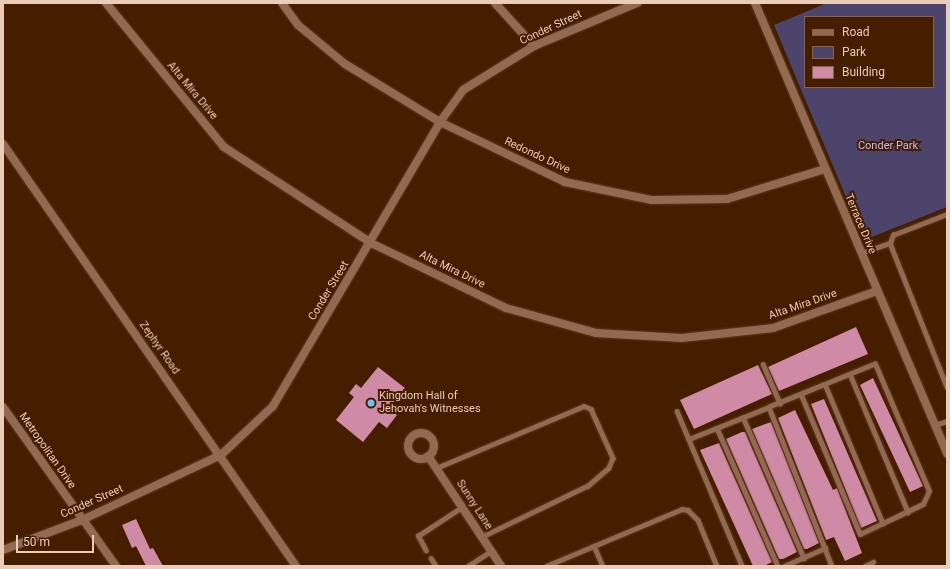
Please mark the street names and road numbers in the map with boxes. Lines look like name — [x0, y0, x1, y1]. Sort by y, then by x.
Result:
street label: Conder Street — [518, 8, 584, 48]
street label: Alta Mira Drive — [164, 59, 220, 123]
street label: Redondo Drive — [502, 135, 572, 177]
street label: Terrace Drive — [841, 192, 879, 256]
street label: Alta Mira Drive — [417, 248, 487, 292]
street label: Conder Street — [306, 259, 352, 323]
street label: Alta Mira Drive — [767, 287, 839, 323]
street label: Zephyr Road — [136, 319, 182, 377]
street label: Metropolitan Drive — [16, 410, 78, 492]
street label: Sunny Lane — [453, 478, 495, 532]
street label: Conder Street — [59, 482, 125, 522]

